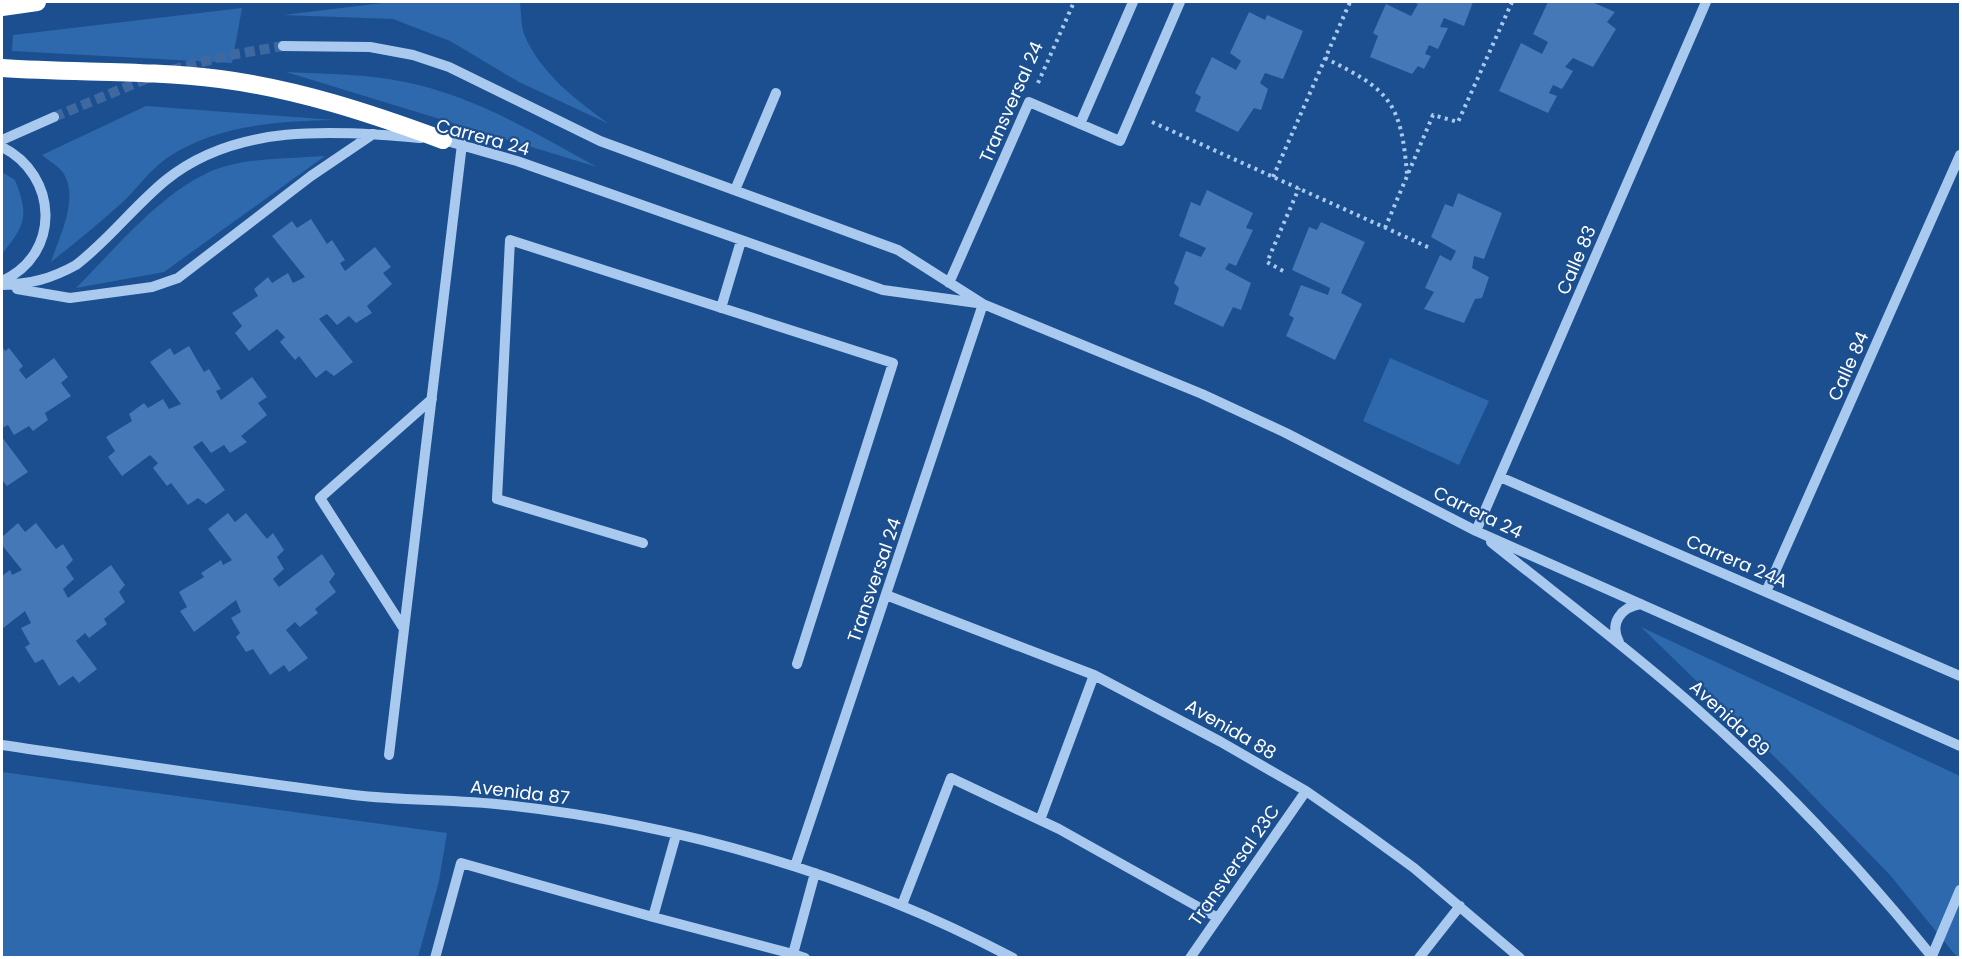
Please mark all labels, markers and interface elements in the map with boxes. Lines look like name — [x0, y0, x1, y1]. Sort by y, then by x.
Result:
street label: Transversal 24 — [973, 38, 1049, 166]
street label: Carrera 24 — [433, 113, 533, 161]
street label: Calle 83 — [1550, 222, 1602, 298]
street label: Calle 84 — [1822, 327, 1874, 405]
street label: Carrera 24 — [1429, 480, 1527, 544]
street label: Transversal 24 — [841, 514, 907, 646]
street label: Carrera 24A — [1682, 528, 1792, 594]
street label: Avenida 89 — [1684, 674, 1776, 762]
street label: Avenida 88 — [1181, 693, 1281, 765]
street label: Avenida 87 — [469, 774, 571, 811]
street label: Transversal 23C — [1183, 799, 1285, 931]

